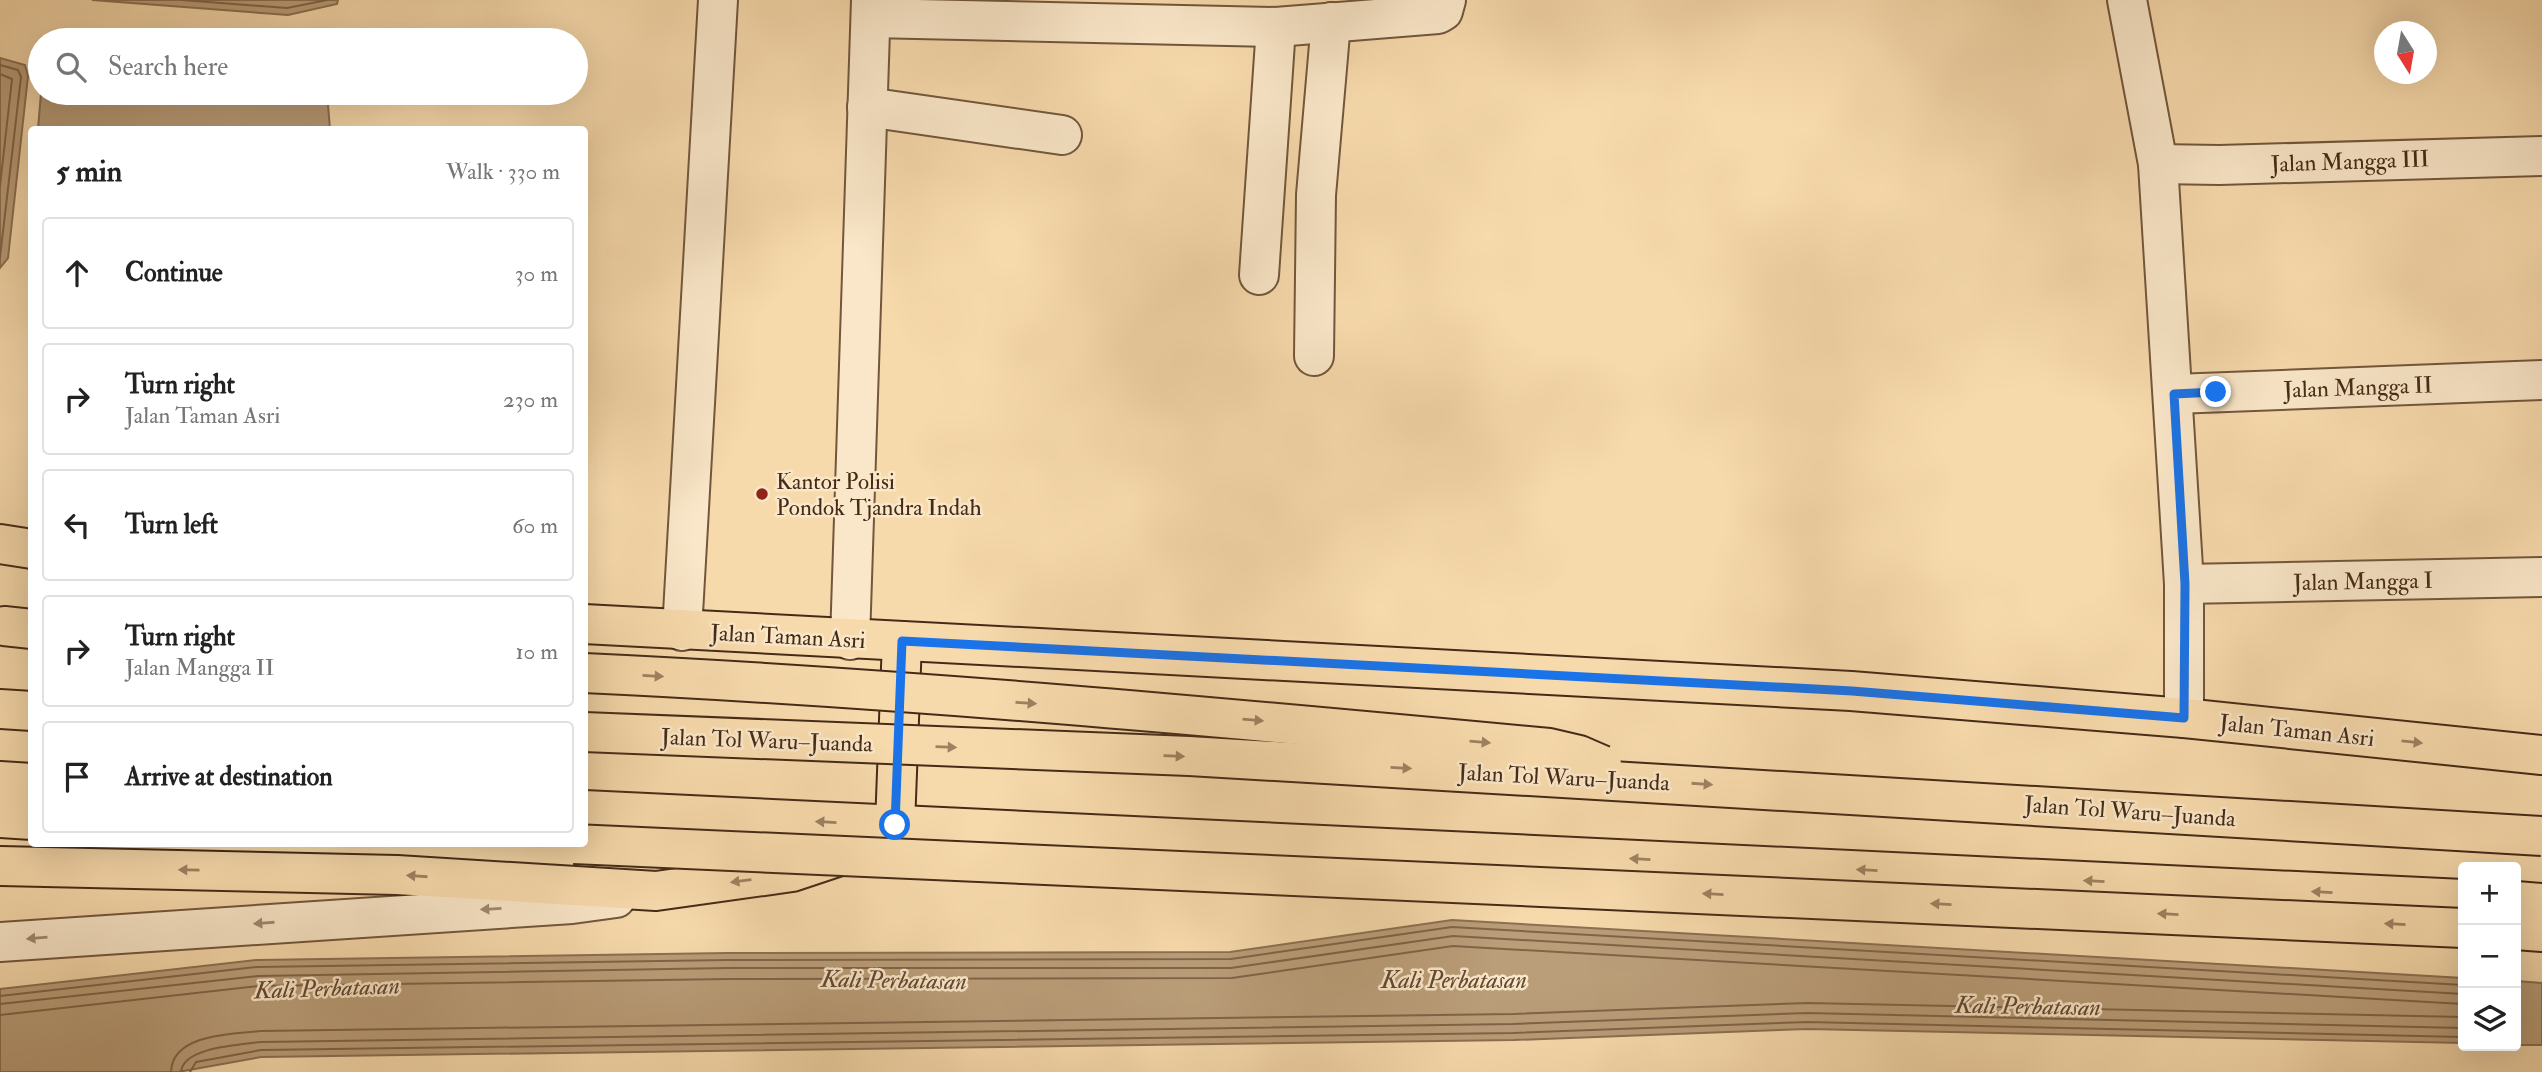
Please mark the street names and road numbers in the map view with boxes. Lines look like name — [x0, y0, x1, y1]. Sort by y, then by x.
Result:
street label: Jalan Mangga III — [2269, 144, 2430, 179]
street label: Jalan Mangga II — [2282, 370, 2433, 405]
street label: Jalan Mangga I — [2292, 566, 2433, 597]
street label: Jalan Taman Asri — [709, 618, 866, 655]
street label: Jalan Taman Asri — [2217, 708, 2376, 753]
street label: Jalan Tol Waru–Juanda — [660, 722, 874, 759]
street label: Jalan Tol Waru–Juanda — [1456, 757, 1671, 798]
street label: Jalan Tol Waru–Juanda — [2022, 790, 2237, 833]

